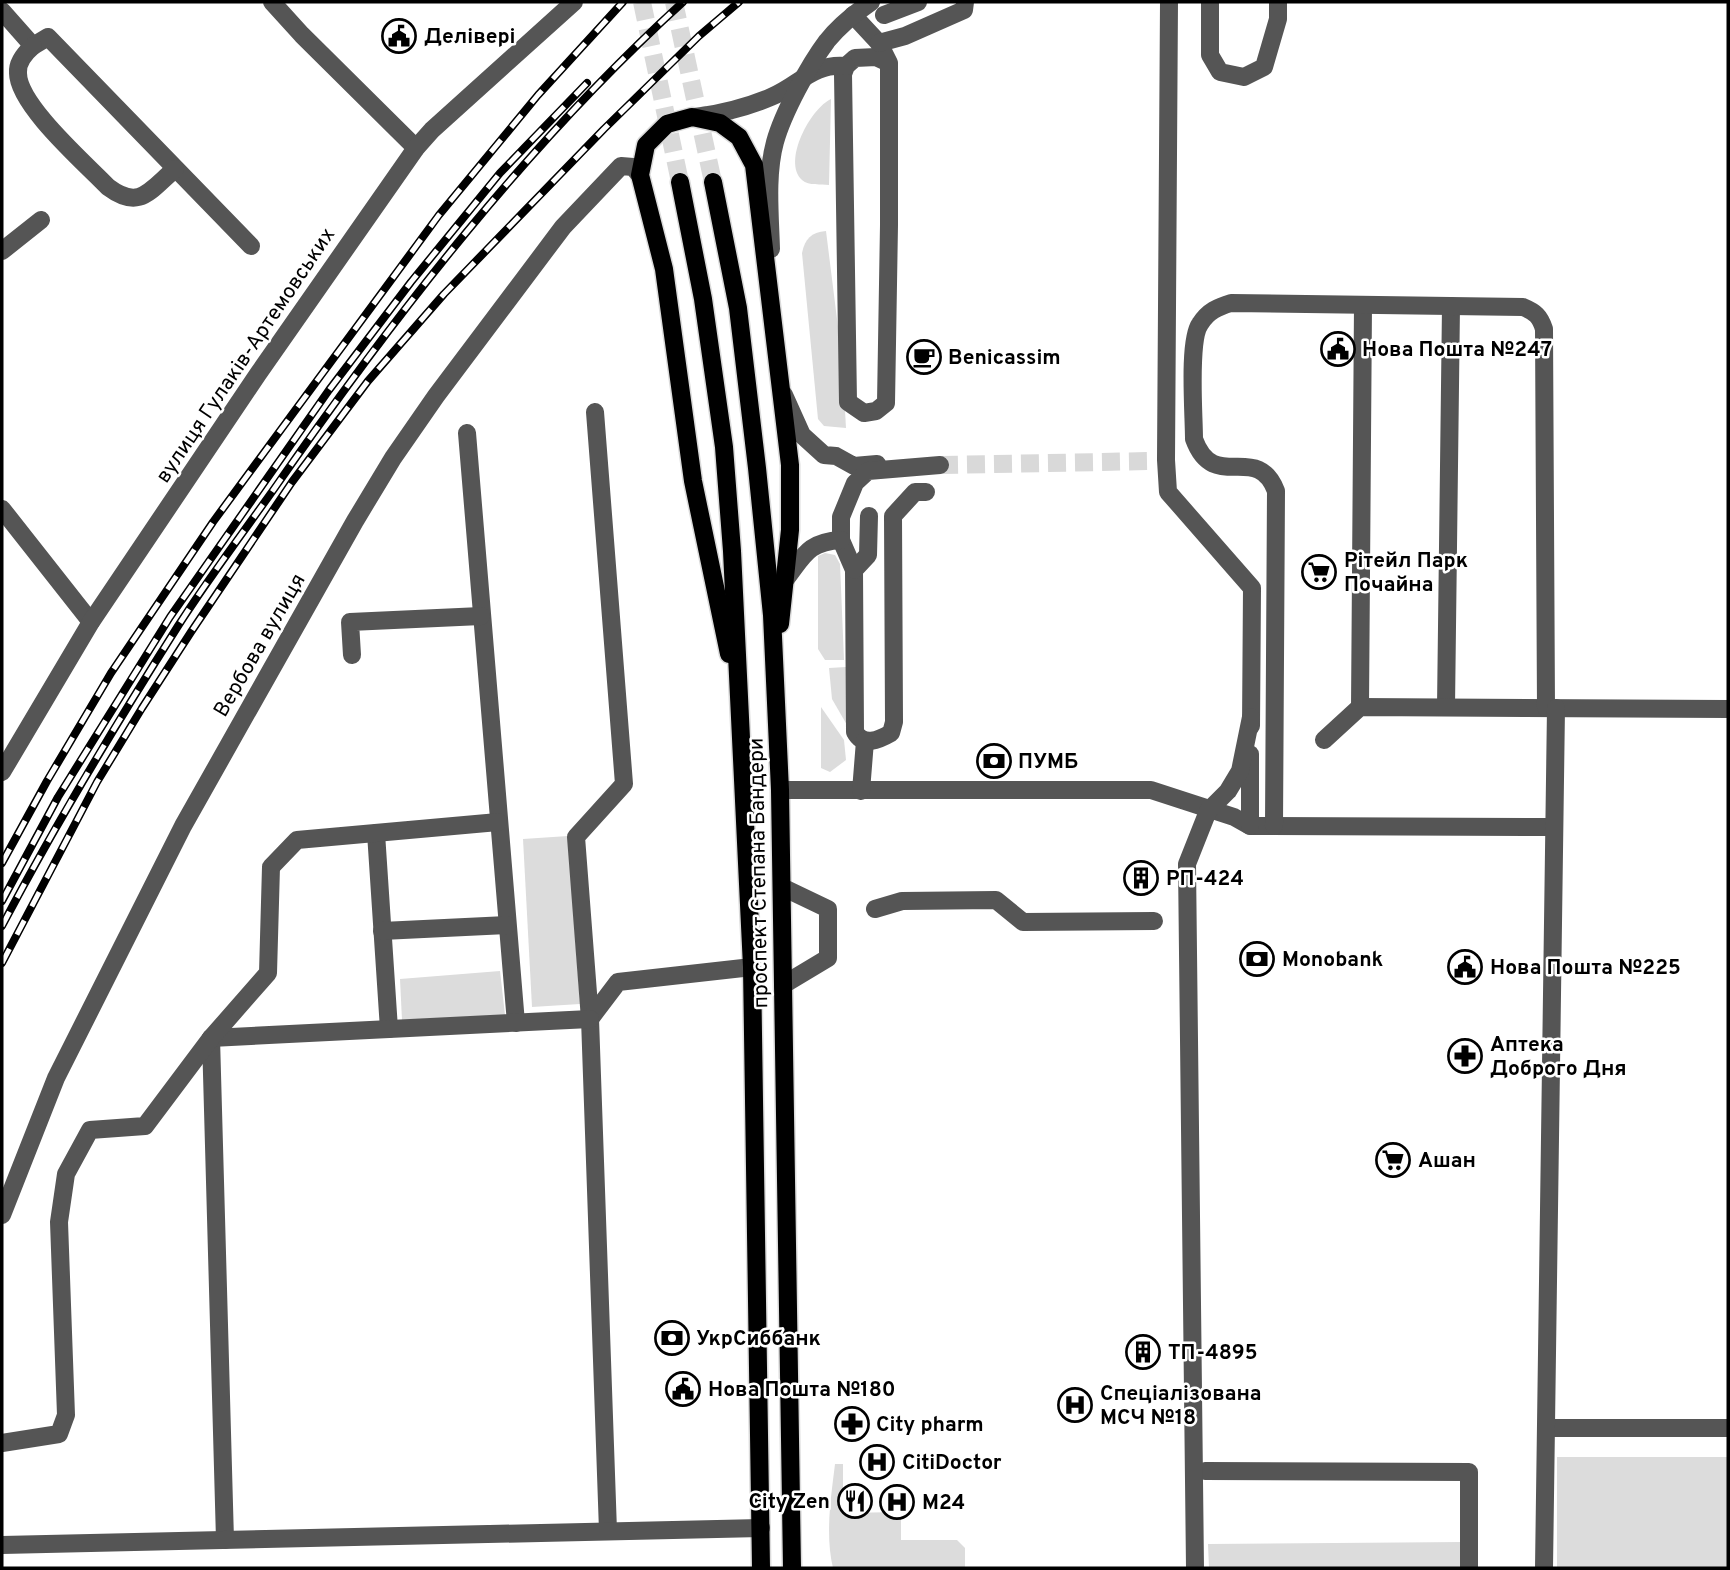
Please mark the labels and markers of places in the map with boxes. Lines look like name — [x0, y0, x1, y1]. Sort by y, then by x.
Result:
public building icon: Делівері — [380, 17, 418, 55]
place label: Делівері — [424, 24, 515, 51]
public building icon: Нова Пошта №247 — [1319, 330, 1357, 368]
place label: Нова Пошта №247 — [1362, 337, 1552, 364]
cafe icon: Benicassim — [905, 338, 943, 376]
place label: Benicassim — [948, 345, 1061, 372]
place label: Рітейл Парк Почайна — [1344, 548, 1468, 599]
supermarket icon: Рітейл Парк Почайна — [1300, 553, 1338, 591]
bank icon: ПУМБ — [975, 742, 1013, 780]
place label: ПУМБ — [1018, 749, 1078, 776]
building icon: РП-424 — [1122, 859, 1160, 897]
place label: РП-424 — [1166, 866, 1244, 893]
bank icon: Monobank — [1238, 940, 1276, 978]
place label: Monobank — [1282, 947, 1384, 974]
public building icon: Нова Пошта №225 — [1446, 948, 1484, 986]
place label: Нова Пошта №225 — [1490, 955, 1681, 982]
place label: Аптека Доброго Дня — [1490, 1032, 1627, 1083]
pharmacy icon: Аптека Доброго Дня — [1446, 1037, 1484, 1075]
supermarket icon: Ашан — [1374, 1141, 1412, 1179]
place label: Ашан — [1418, 1148, 1476, 1175]
bank icon: УкрСиббанк — [653, 1319, 691, 1357]
place label: УкрСиббанк — [696, 1326, 821, 1353]
building icon: ТП-4895 — [1124, 1333, 1162, 1371]
place label: ТП-4895 — [1168, 1340, 1258, 1367]
public building icon: Нова Пошта №180 — [664, 1370, 702, 1408]
place label: Нова Пошта №180 — [708, 1377, 895, 1404]
place label: Спеціалізована МСЧ №18 — [1100, 1381, 1262, 1432]
hospital icon: Спеціалізована МСЧ №18 — [1056, 1386, 1094, 1424]
pharmacy icon: City pharm — [833, 1405, 871, 1443]
place label: City pharm — [876, 1412, 984, 1439]
hospital icon: CitiDoctor — [858, 1443, 896, 1481]
place label: CitiDoctor — [902, 1450, 1002, 1477]
restaurant icon: City Zen — [836, 1482, 874, 1520]
hospital icon: М24 — [878, 1483, 916, 1521]
place label: City Zen — [748, 1489, 830, 1516]
place label: М24 — [922, 1490, 965, 1517]

